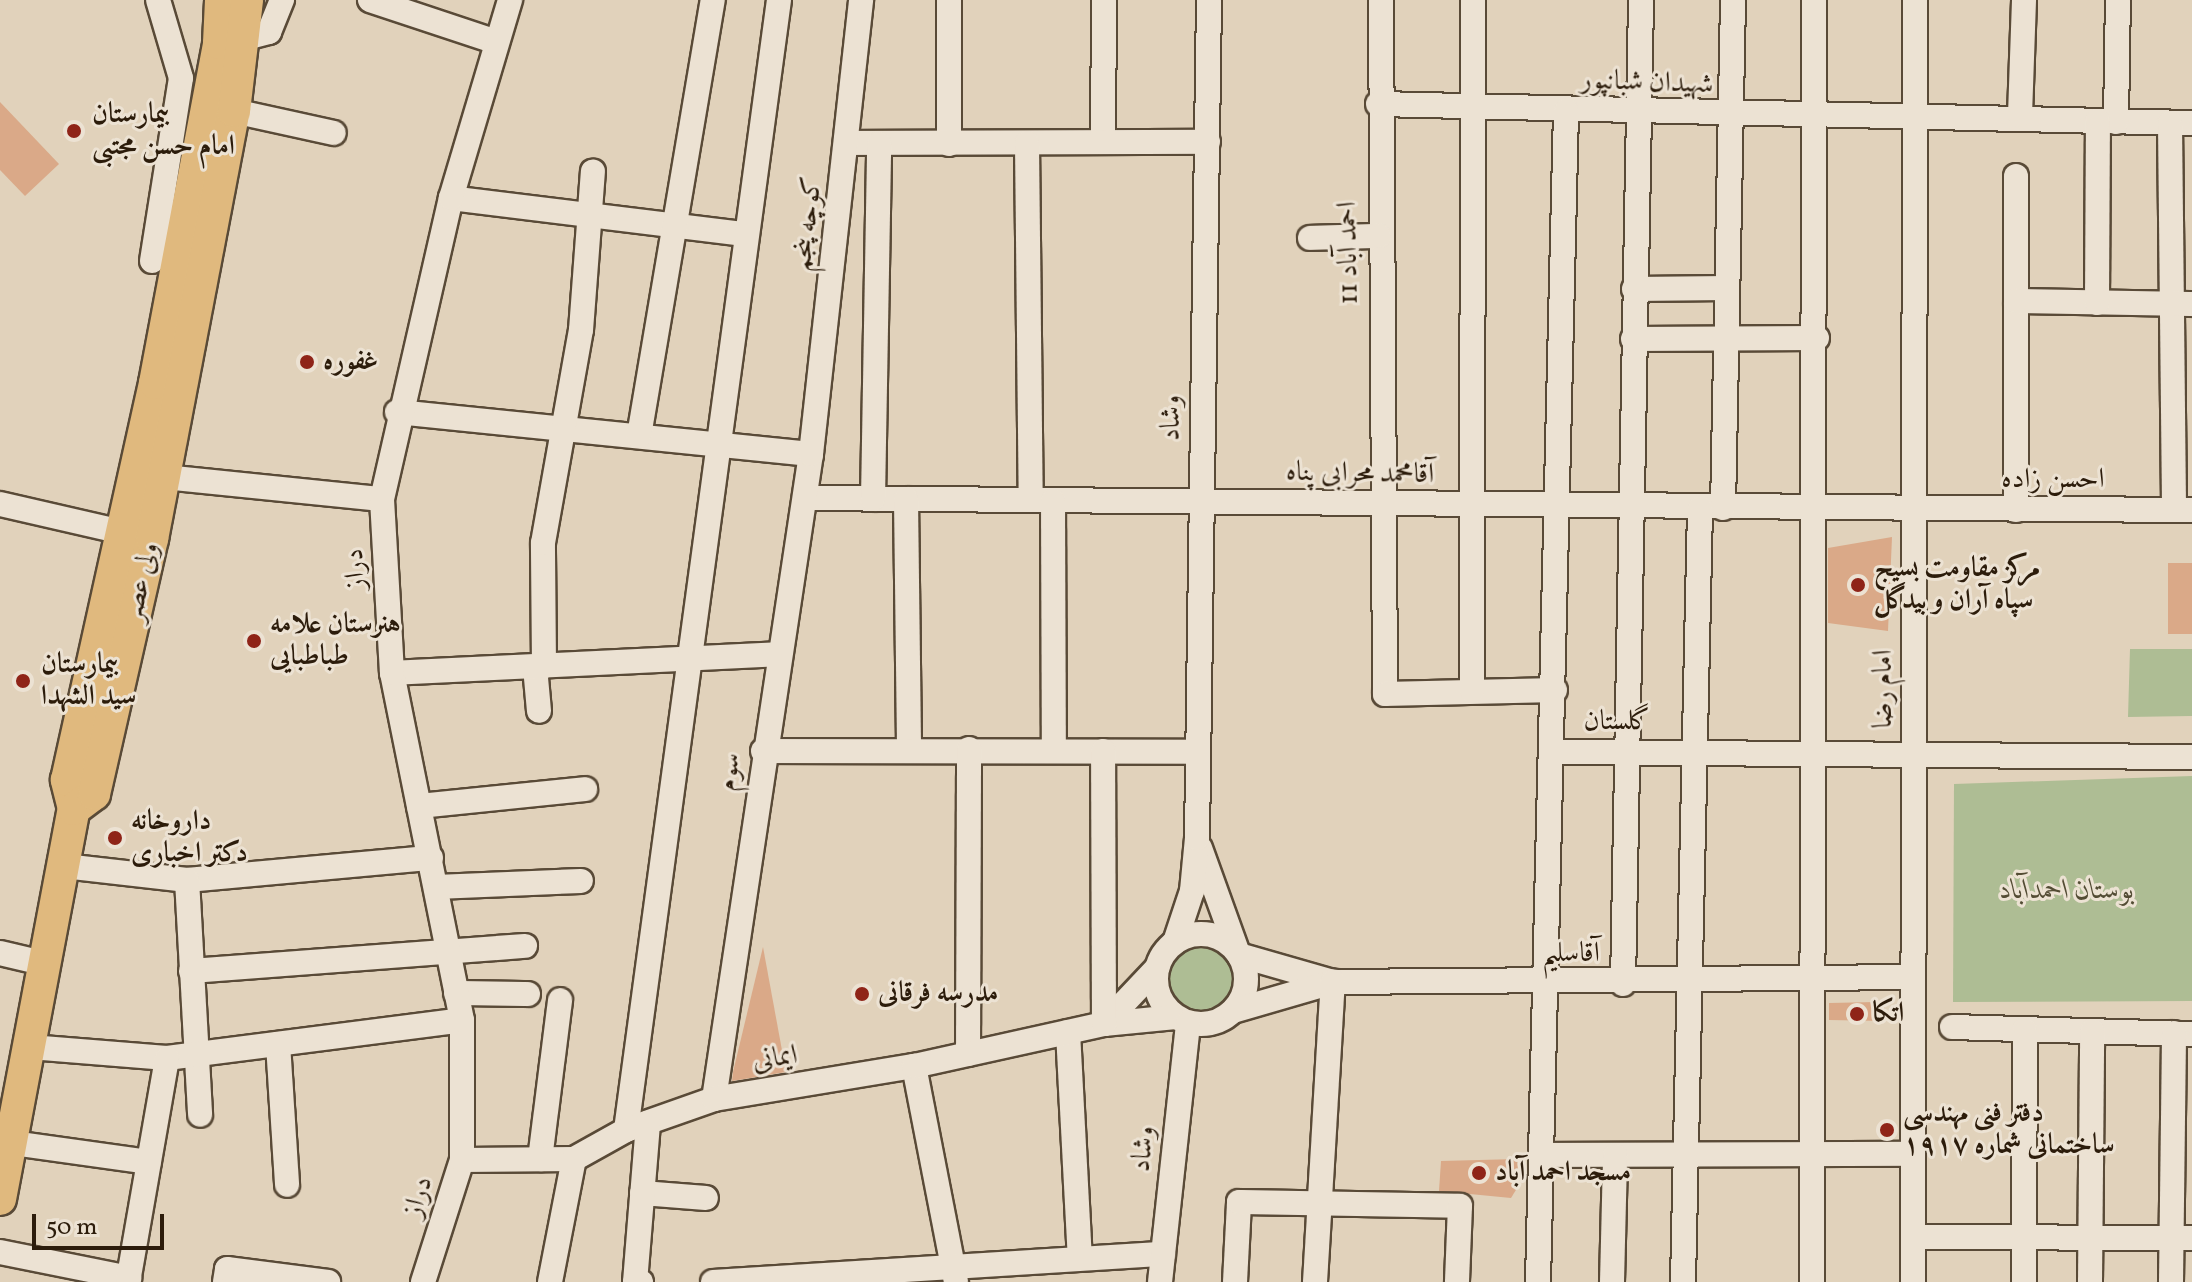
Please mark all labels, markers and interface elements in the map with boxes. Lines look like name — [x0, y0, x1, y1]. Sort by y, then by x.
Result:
street label: شهیدان شبانپور — [1580, 64, 1714, 102]
place label: بیمارستان امام حسن مجتبی — [92, 98, 235, 164]
marker: بیمارستان امام حسن مجتبی — [63, 120, 85, 142]
street label: کوچه پنجم — [786, 175, 830, 273]
street label: احمد آباد 11 — [1331, 201, 1367, 305]
place label: غفوره — [323, 345, 378, 379]
marker: غفوره — [298, 353, 316, 371]
street label: وشاد — [1155, 395, 1189, 441]
street label: آقامحمد محرابی پناه — [1286, 456, 1434, 492]
street label: احسن زاده — [2001, 463, 2105, 497]
street label: ولی عصر — [117, 539, 167, 625]
street label: دراز — [338, 548, 374, 590]
place label: مرکز مقاومت بسیج سپاه آران و بیدگل — [1874, 552, 2040, 618]
marker: مرکز مقاومت بسیج سپاه آران و بیدگل — [1849, 576, 1867, 594]
place label: هنرستان علامه طباطبایی — [270, 608, 401, 674]
marker: هنرستان علامه طباطبایی — [245, 632, 263, 650]
place label: بیمارستان سید الشهدا — [41, 648, 136, 714]
street label: امام رضا — [1867, 650, 1901, 728]
marker: بیمارستان سید الشهدا — [12, 670, 34, 692]
street label: گلستان — [1584, 705, 1650, 739]
street label: سوم — [711, 751, 749, 793]
place label: داروخانه دکتر اخباری — [131, 805, 248, 871]
marker: داروخانه دکتر اخباری — [106, 829, 124, 847]
park label: بوستان احمدآباد — [1999, 874, 2135, 908]
street label: آقاسلیم — [1542, 937, 1600, 971]
place label: مدرسه فرقانی — [878, 977, 998, 1011]
marker: مدرسه فرقانی — [853, 985, 871, 1003]
place label: اتکا — [1873, 997, 1904, 1031]
marker: اتکا — [1848, 1005, 1866, 1023]
street label: ایمانی — [750, 1039, 800, 1079]
place label: دفتر فنی مهندسی ساختمانی شماره ۱۹۱۷ — [1903, 1097, 2115, 1163]
marker: دفتر فنی مهندسی ساختمانی شماره ۱۹۱۷ — [1878, 1121, 1896, 1139]
street label: وشاد — [1125, 1124, 1163, 1174]
place label: مسجد احمد آباد — [1495, 1156, 1631, 1190]
marker: مسجد احمد آباد — [1470, 1164, 1488, 1182]
street label: دراز — [397, 1172, 441, 1222]
scale bar — [36, 1198, 168, 1248]
text: 50 m — [46, 1211, 98, 1245]

